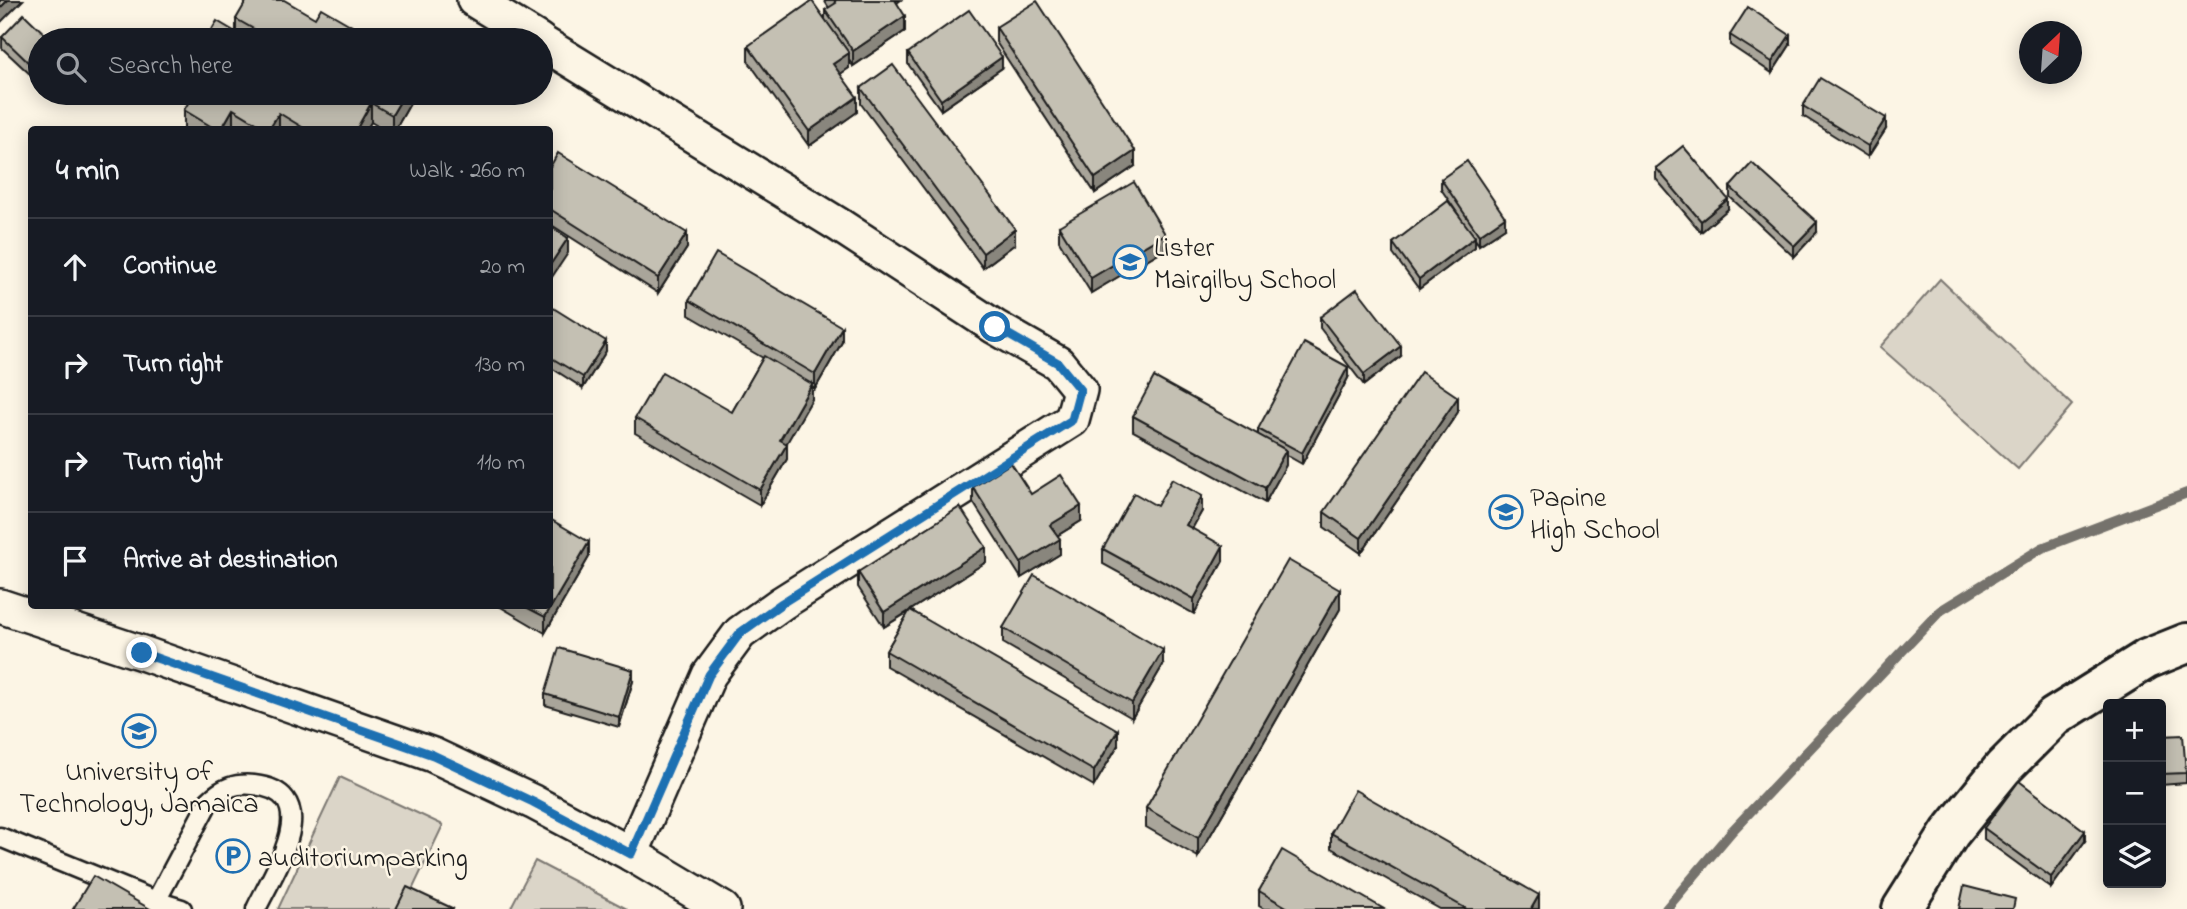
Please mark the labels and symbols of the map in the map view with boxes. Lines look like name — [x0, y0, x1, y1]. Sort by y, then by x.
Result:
north arrow — [2019, 21, 2082, 84]
place label: Lister Mairgilby School — [1154, 229, 1336, 302]
school or university icon: Lister Mairgilby School — [1111, 243, 1149, 281]
route start — [979, 311, 1010, 342]
place label: Papine High School — [1530, 479, 1660, 552]
school or university icon: Papine High School — [1487, 493, 1525, 531]
route end — [126, 637, 157, 668]
school or university icon: University of Technology, Jamaica — [120, 712, 158, 750]
place label: University of Technology, Jamaica — [19, 753, 259, 826]
parking icon: auditoriumparking — [214, 837, 252, 875]
place label: auditoriumparking — [258, 839, 468, 880]

